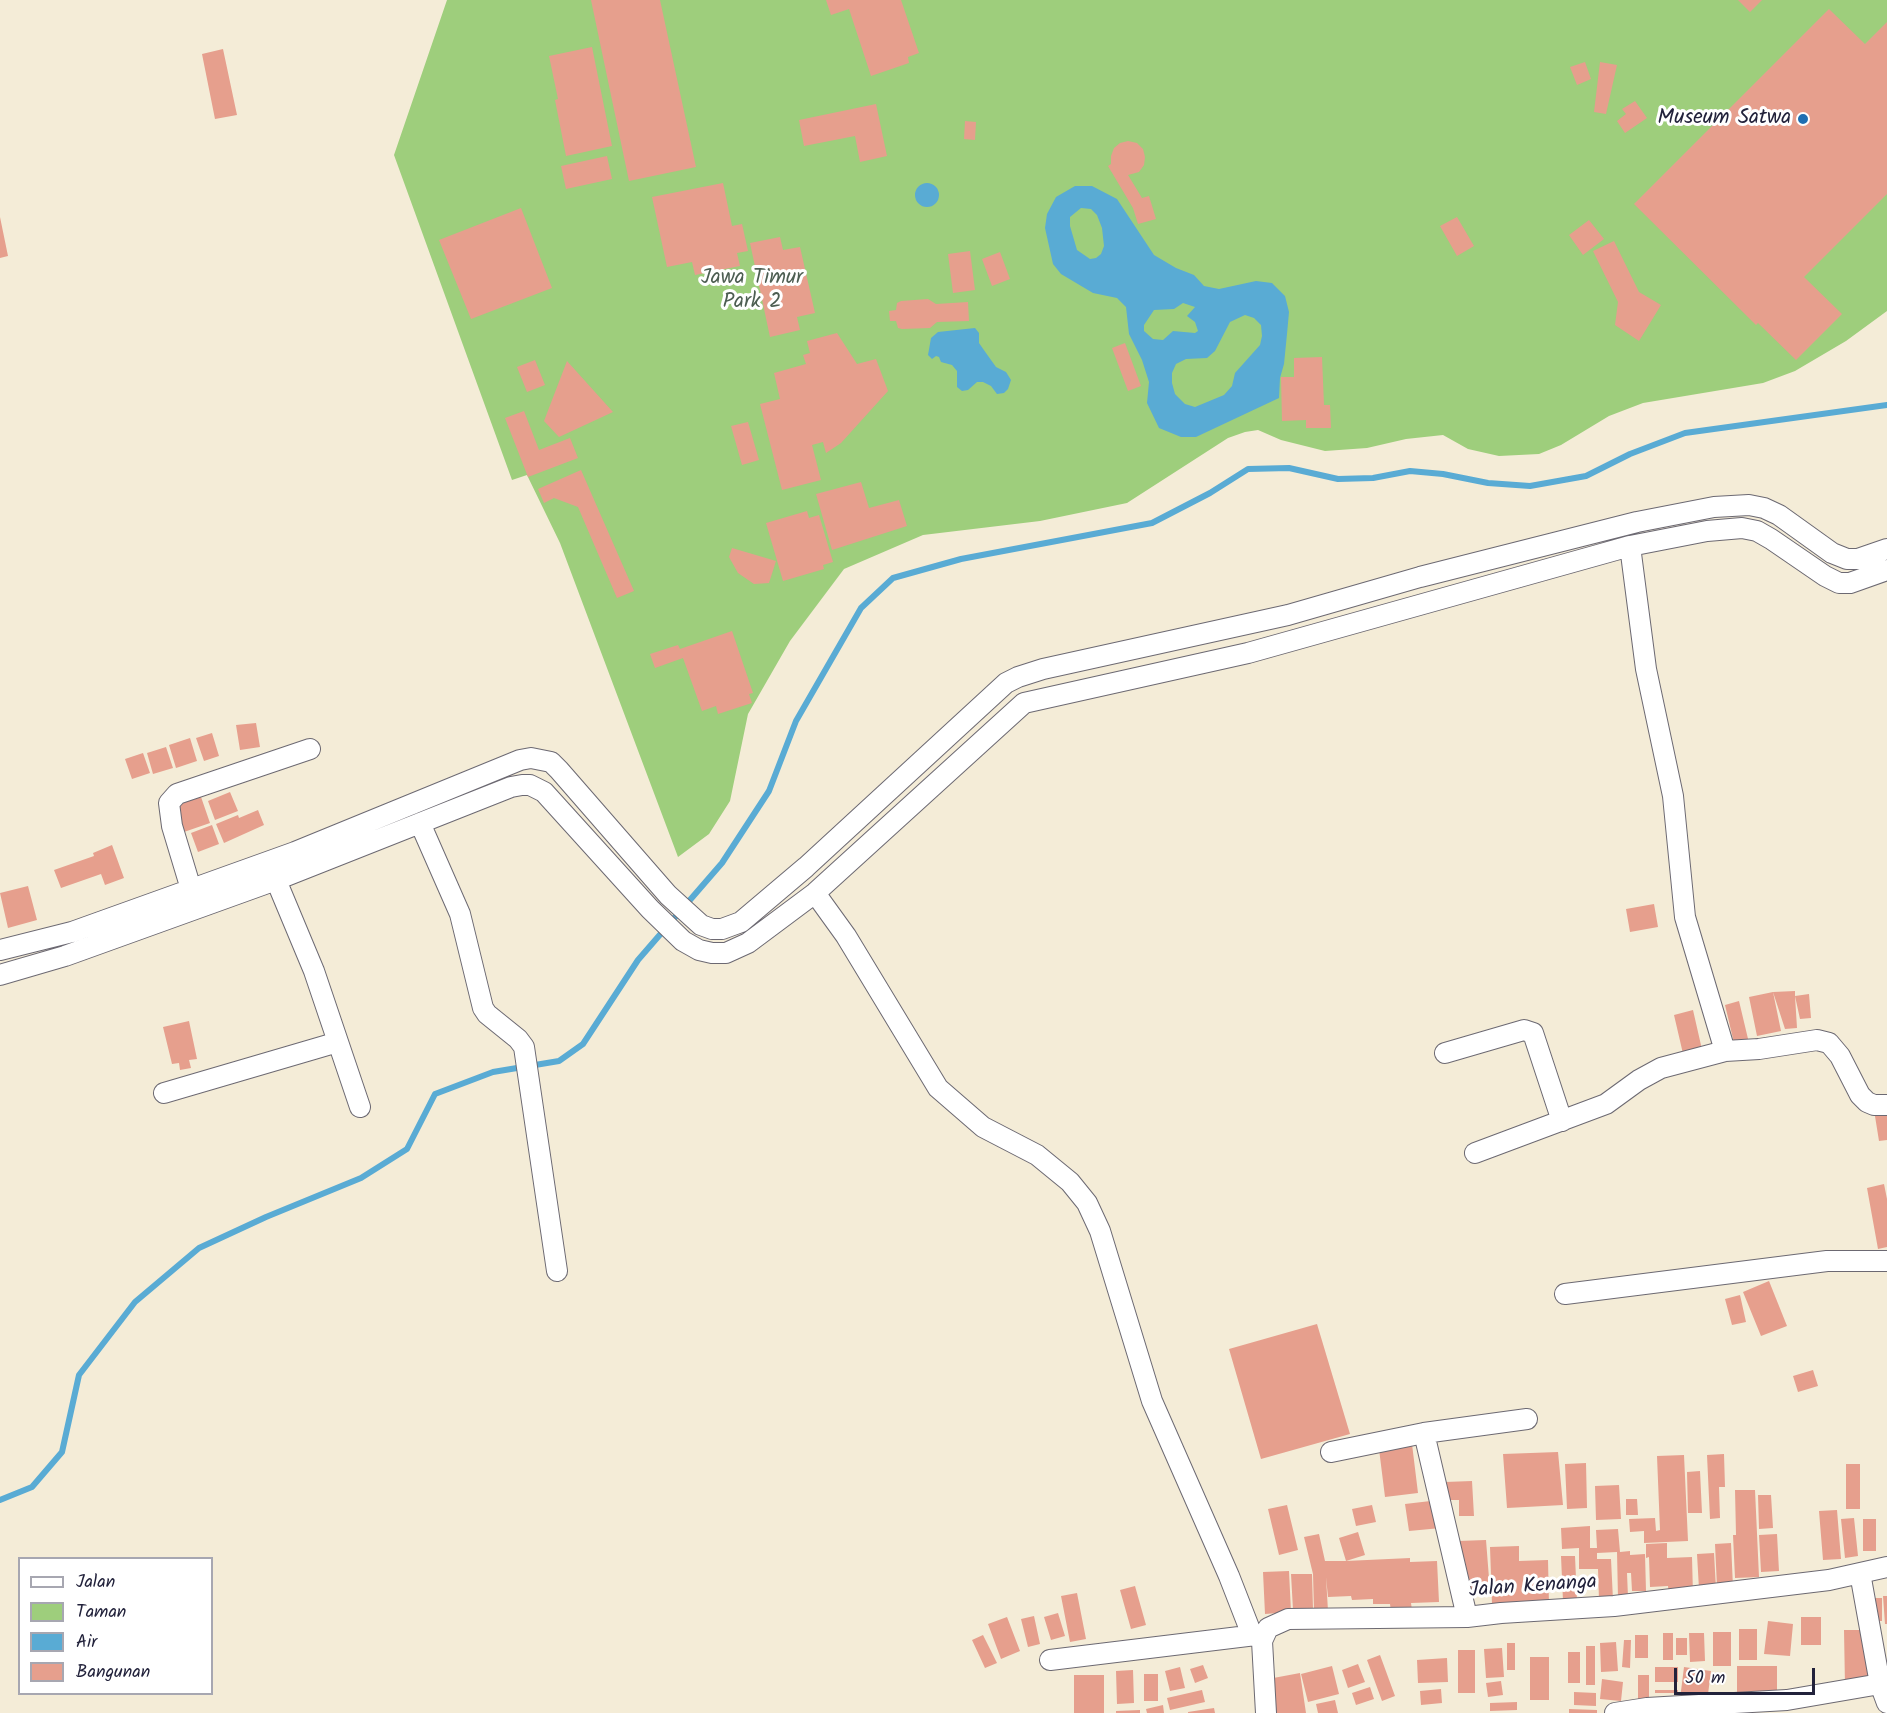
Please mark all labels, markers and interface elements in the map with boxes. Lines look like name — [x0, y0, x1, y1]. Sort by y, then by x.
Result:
place label: Museum Satwa — [1658, 106, 1791, 132]
marker: Museum Satwa — [1796, 112, 1810, 126]
park label: Jawa Timur Park 2 — [701, 266, 803, 316]
legend — [18, 1557, 213, 1695]
text: Jalan — [76, 1568, 115, 1597]
street label: Jalan Kenanga — [1468, 1571, 1598, 1605]
text: Taman — [76, 1598, 126, 1627]
text: Air — [76, 1628, 97, 1657]
scale bar — [1677, 1656, 1818, 1694]
text: Bangunan — [76, 1658, 150, 1687]
text: 50 m — [1685, 1664, 1725, 1693]

